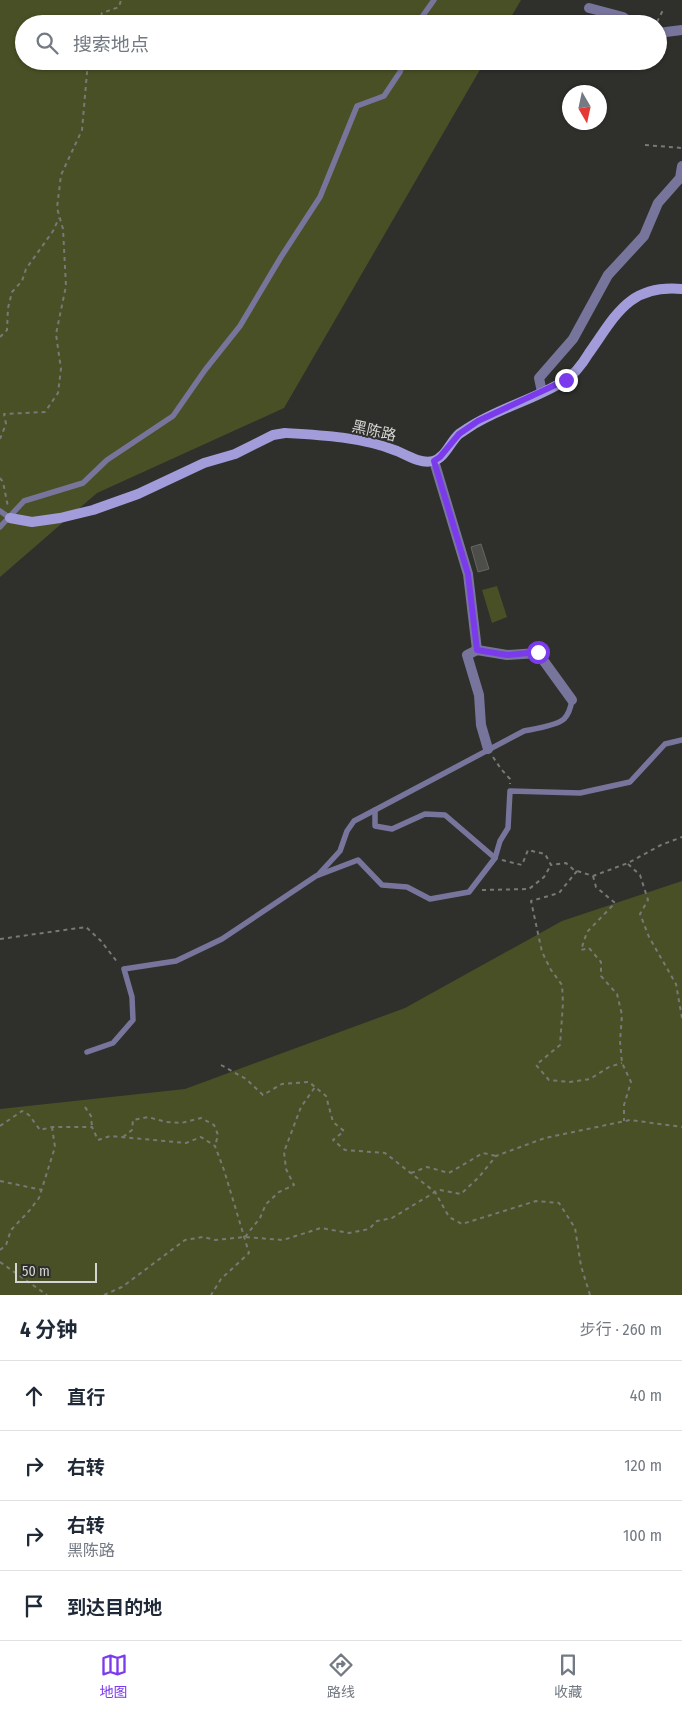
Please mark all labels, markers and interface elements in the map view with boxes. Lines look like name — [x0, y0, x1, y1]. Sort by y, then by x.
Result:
search box — [15, 15, 667, 70]
icon: search — [33, 29, 61, 57]
text: 搜索地点 — [73, 33, 149, 56]
north arrow — [562, 85, 607, 130]
route end — [555, 369, 578, 392]
street label: 黑陈路 — [350, 417, 398, 445]
route start — [527, 641, 550, 664]
scale bar — [15, 1260, 98, 1283]
text: 50 m — [22, 1263, 50, 1280]
text: 4 分钟 — [20, 1317, 77, 1343]
text: 步行 · 260 m — [580, 1320, 662, 1339]
icon: ahead — [20, 1382, 48, 1410]
text: 直行 — [67, 1386, 105, 1409]
text: 40 m — [630, 1386, 662, 1405]
icon: right — [20, 1452, 48, 1480]
text: 右转 — [67, 1456, 105, 1479]
text: 120 m — [624, 1456, 662, 1475]
text: 右转 — [67, 1514, 105, 1537]
icon: right — [20, 1522, 48, 1550]
text: 100 m — [623, 1526, 662, 1545]
text: 黑陈路 — [67, 1541, 115, 1560]
icon: arrive — [20, 1592, 48, 1620]
text: 到达目的地 — [67, 1596, 162, 1619]
tab: 地图 — [100, 1651, 128, 1701]
tab: 路线 — [327, 1651, 355, 1701]
tab: 收藏 — [554, 1651, 582, 1701]

